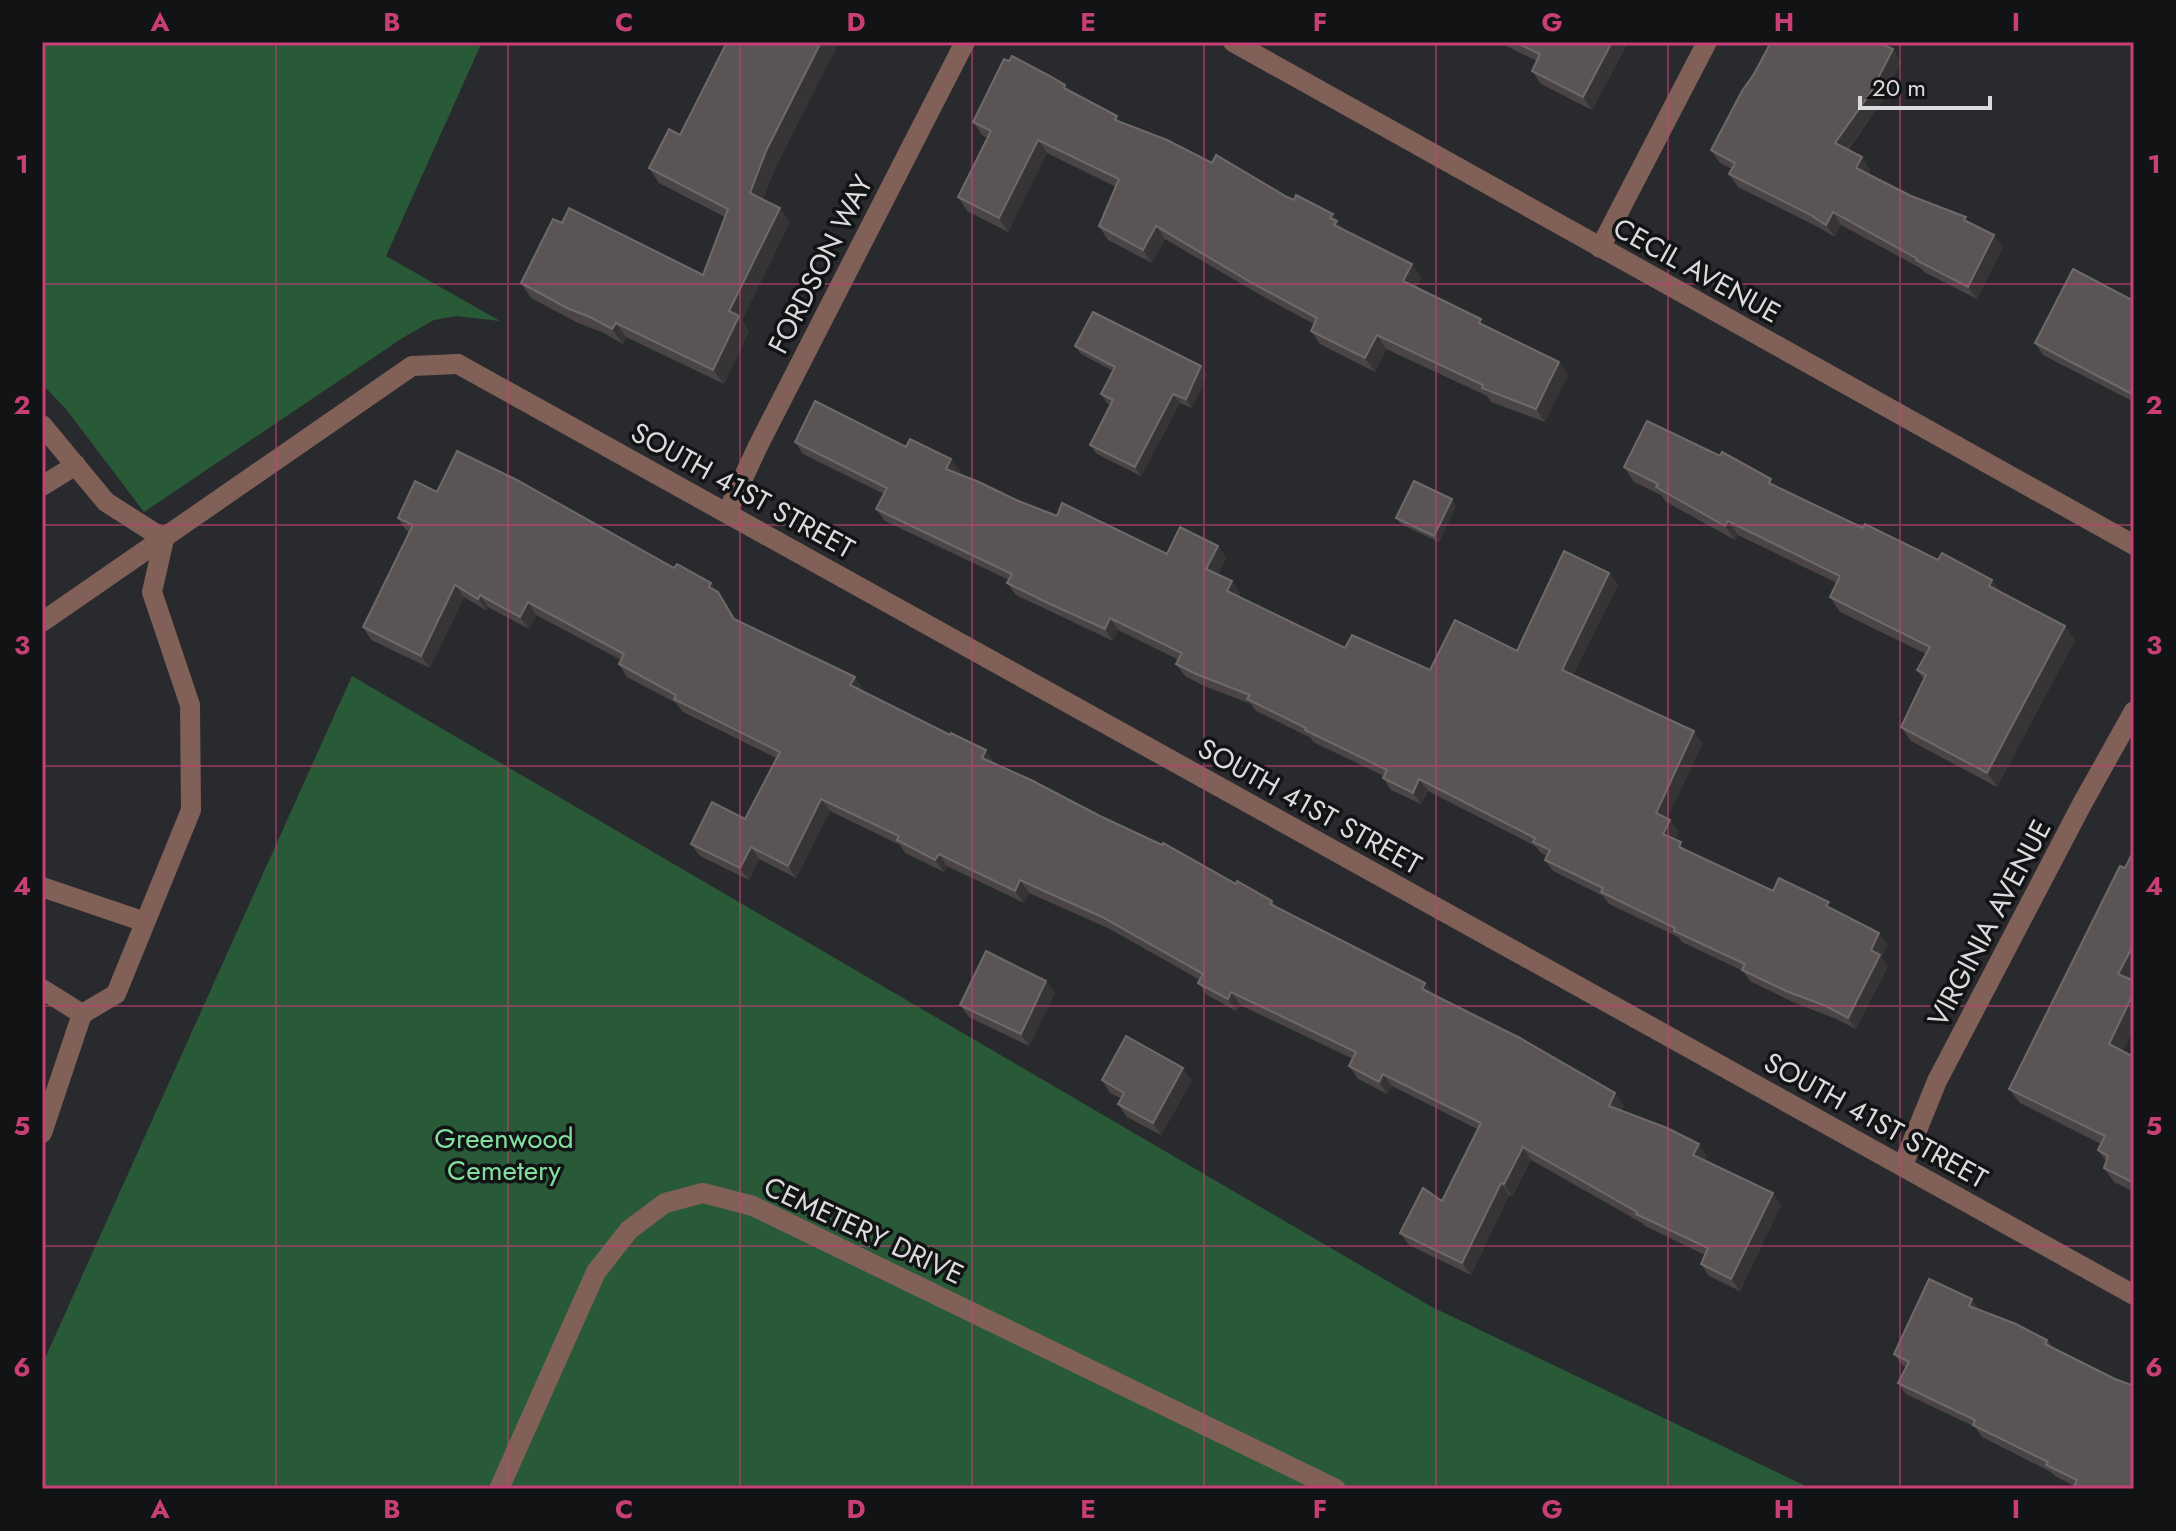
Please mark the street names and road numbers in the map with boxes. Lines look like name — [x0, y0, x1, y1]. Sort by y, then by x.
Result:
street label: FORDSON WAY — [758, 168, 883, 361]
street label: CECIL AVENUE — [1606, 207, 1788, 333]
street label: SOUTH 41ST STREET — [623, 412, 862, 569]
street label: SOUTH 41ST STREET — [1190, 728, 1429, 885]
street label: VIRGINIA AVENUE — [1918, 812, 2061, 1034]
street label: SOUTH 41ST STREET — [1756, 1042, 1995, 1199]
street label: CEMETERY DRIVE — [757, 1166, 970, 1295]

